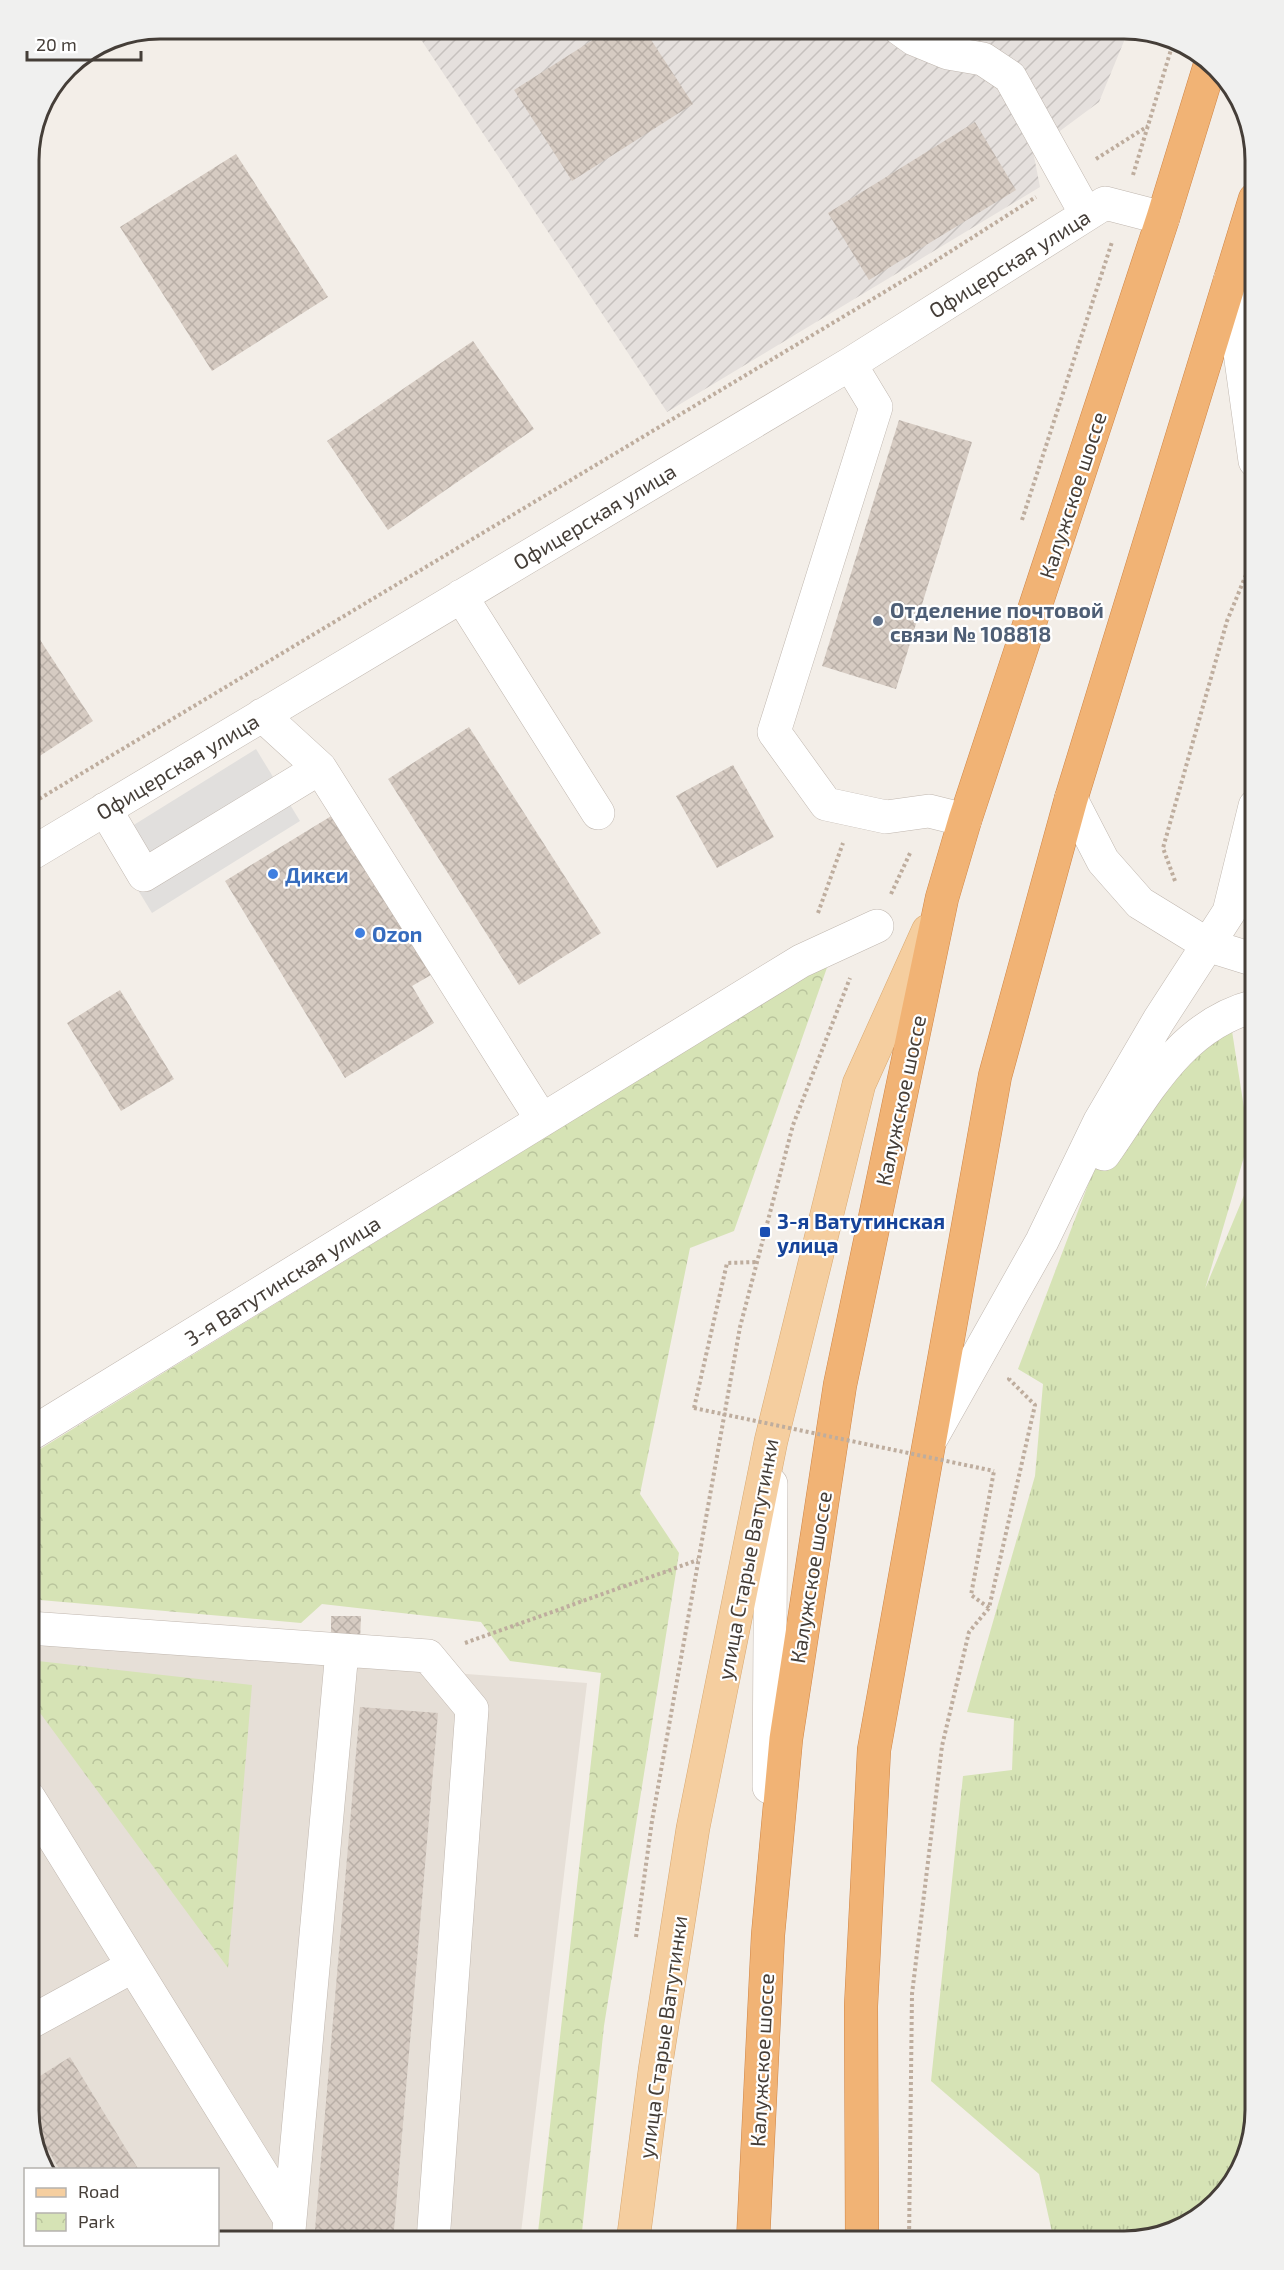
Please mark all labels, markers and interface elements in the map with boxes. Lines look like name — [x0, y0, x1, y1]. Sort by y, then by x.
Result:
scale bar — [27, 24, 141, 62]
text: 20 m — [36, 33, 77, 55]
street label: Офицерская улица — [924, 203, 1095, 324]
street label: Калужское шоссе — [1033, 409, 1112, 582]
street label: Офицерская улица — [508, 458, 680, 575]
place label: Отделение почтовой связи № 108818 — [890, 597, 1104, 646]
marker: Отделение почтовой связи № 108818 — [871, 614, 885, 628]
street label: Офицерская улица — [91, 708, 263, 825]
place label: Дикси — [285, 862, 349, 887]
marker: Дикси — [266, 867, 280, 881]
place label: Ozon — [372, 921, 422, 946]
marker: Ozon — [353, 926, 367, 940]
street label: Калужское шоссе — [870, 1012, 931, 1188]
place label: 3-я Ватутинская улица — [777, 1208, 945, 1257]
street label: 3-я Ватутинская улица — [180, 1210, 385, 1351]
marker: 3-я Ватутинская улица — [758, 1225, 772, 1239]
street label: улица Старые Ватутинки — [711, 1436, 784, 1682]
street label: Калужское шоссе — [784, 1489, 837, 1665]
street label: улица Старые Ватутинки — [633, 1914, 692, 2160]
street label: Калужское шоссе — [744, 1973, 779, 2147]
legend — [24, 2168, 219, 2246]
text: Road — [78, 2180, 119, 2202]
text: Park — [78, 2210, 115, 2232]

